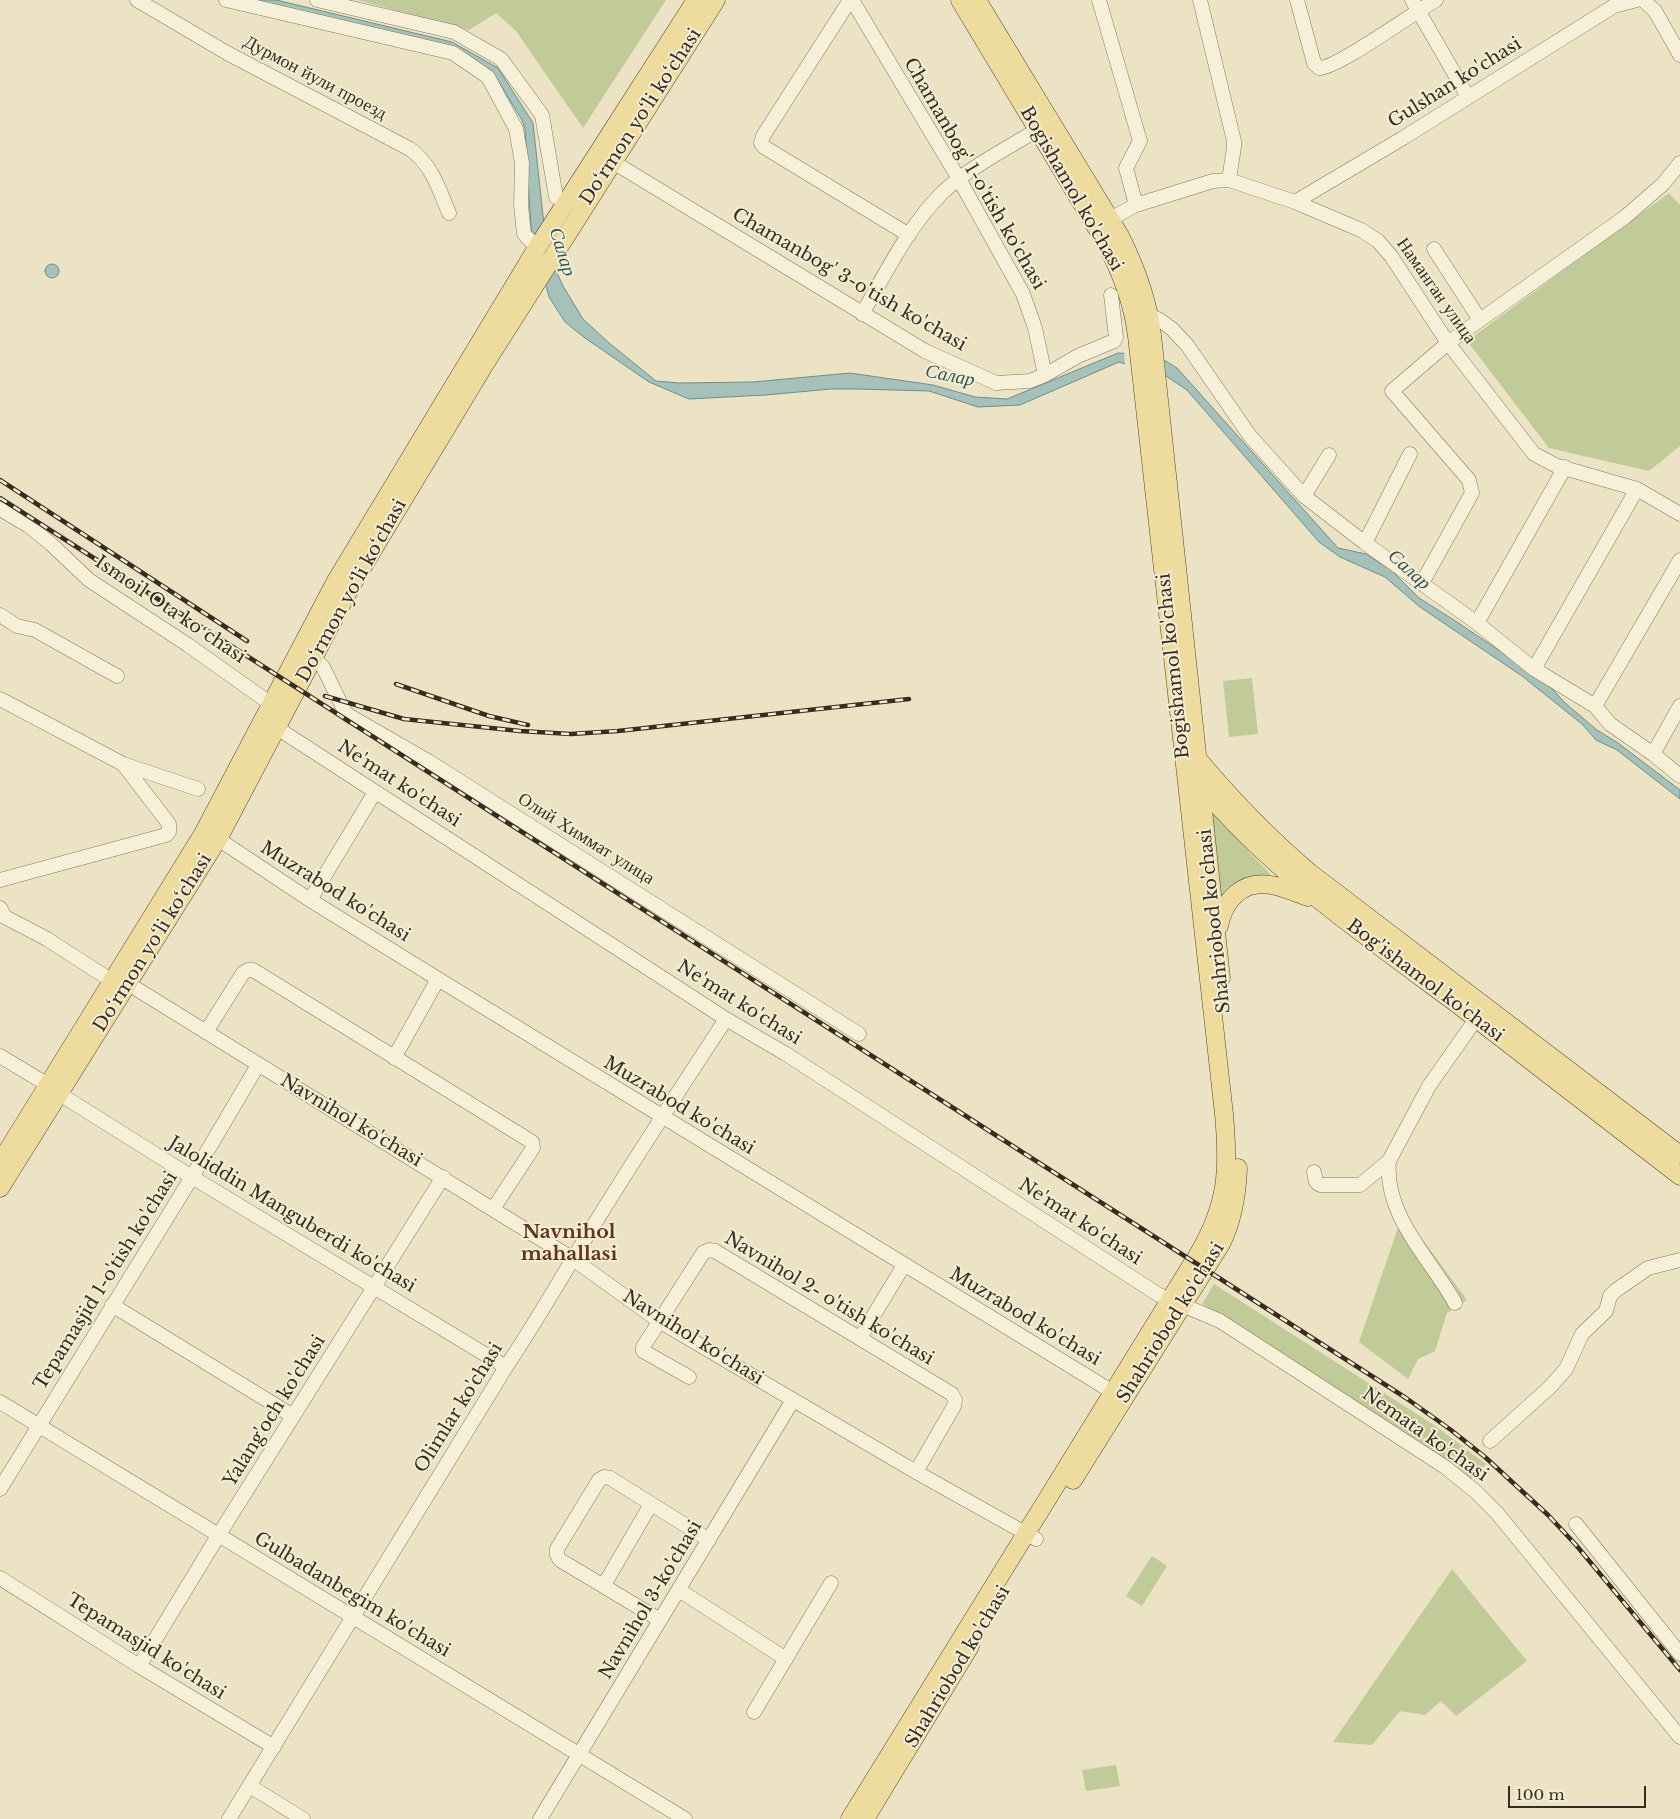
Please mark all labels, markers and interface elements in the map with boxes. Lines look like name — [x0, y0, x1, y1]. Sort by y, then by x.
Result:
street label: Do‘rmon yo‘li ko‘chasi — [576, 25, 706, 209]
street label: Дурмон йули проезд — [240, 31, 390, 125]
street label: Gulshan ko'chasi — [1384, 33, 1526, 133]
street label: Chamanbog' 1-o'tish ko'chasi — [899, 54, 1049, 294]
street label: Bogishamol ko'chasi — [1015, 103, 1127, 275]
street label: Chamanbog' 3-o'tish ko'chasi — [728, 204, 970, 356]
water label: Салар — [544, 225, 580, 279]
street label: Наманган улица — [1391, 234, 1481, 348]
water label: Салар — [923, 360, 977, 392]
street label: Do‘rmon yo‘li ko‘chasi — [293, 496, 411, 686]
water label: Салар — [1383, 545, 1435, 595]
street label: Ismoil Ota koʻchasi — [90, 551, 250, 669]
street label: Bogishamol ko'chasi — [1153, 572, 1195, 760]
street label: Ne'mat ko'chasi — [333, 736, 465, 832]
street label: Олий Химмат улица — [514, 788, 658, 890]
street label: Shahriobod ko'chasi — [1195, 828, 1235, 1014]
street label: Muzrabod ko'chasi — [256, 837, 414, 947]
street label: Do‘rmon yo‘li ko‘chasi — [89, 850, 217, 1036]
street label: Bog'ishamol ko'chasi — [1342, 915, 1508, 1047]
street label: Ne'mat ko'chasi — [673, 956, 805, 1050]
street label: Muzrabod ko'chasi — [600, 1052, 758, 1160]
street label: Navnihol ko'chasi — [276, 1070, 426, 1172]
street label: Jaloliddin Manguberdi ko'chasi — [165, 1132, 419, 1298]
street label: Tepamasjid 1-o'tish ko'chasi — [30, 1168, 182, 1394]
street label: Ne'mat ko'chasi — [1014, 1174, 1146, 1270]
district label: Navnihol mahallasi — [521, 1222, 617, 1266]
street label: Navnihol 2- o'tish ko'chasi — [721, 1228, 937, 1370]
street label: Shahriobod ko'chasi — [1113, 1239, 1229, 1407]
street label: Muzrabod ko'chasi — [946, 1263, 1104, 1371]
street label: Navnihol ko'chasi — [619, 1286, 767, 1390]
street label: Yalang'och ko'chasi — [220, 1331, 330, 1491]
street label: Olimlar ko'chasi — [410, 1339, 508, 1477]
street label: Nemata ko'chasi — [1358, 1383, 1492, 1487]
street label: Navnihol 3-ko'chasi — [595, 1517, 707, 1683]
street label: Gulbadanbegim ko'chasi — [250, 1528, 454, 1662]
street label: Shahriobod ko'chasi — [901, 1582, 1015, 1752]
street label: Tepamasjid ko'chasi — [63, 1589, 229, 1705]
scale bar — [1510, 1776, 1648, 1808]
text: 100 m — [1516, 1785, 1565, 1804]

